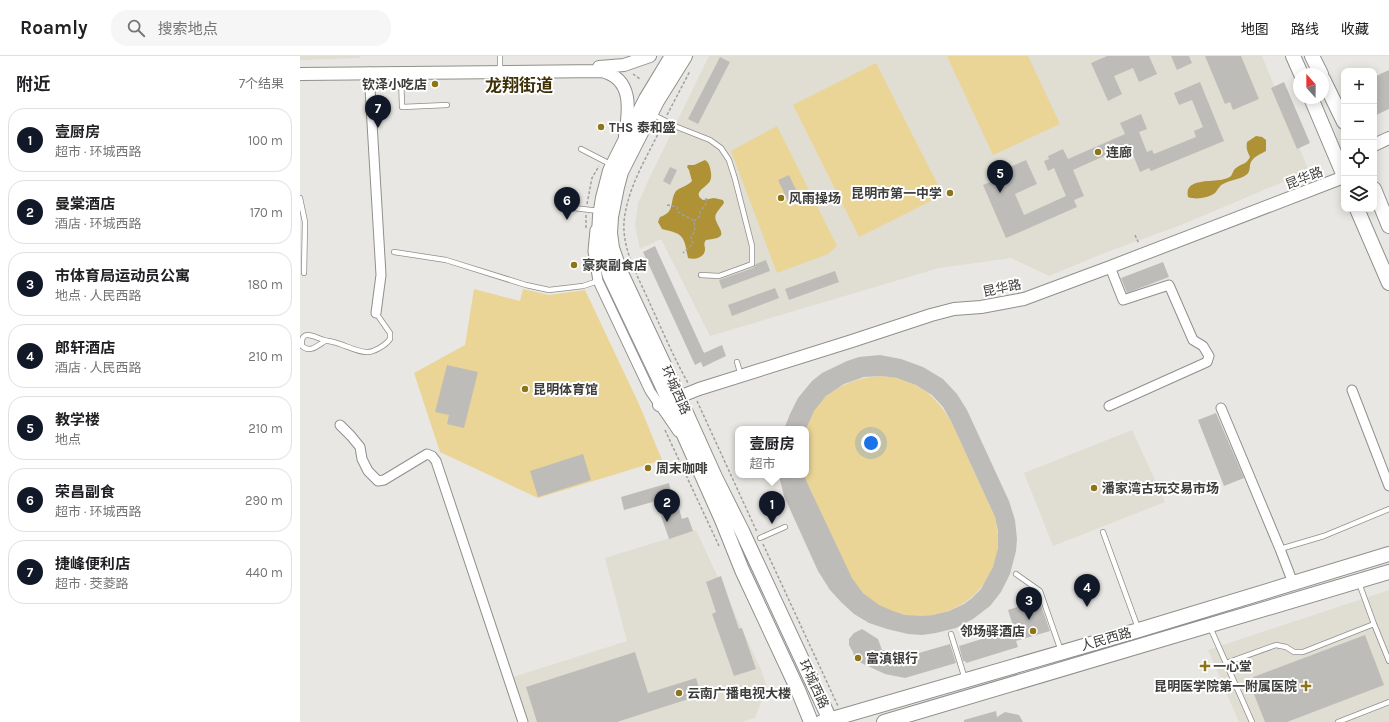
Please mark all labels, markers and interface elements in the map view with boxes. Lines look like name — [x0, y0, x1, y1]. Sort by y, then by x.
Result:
search box — [111, 10, 391, 46]
text: Roamly — [20, 17, 87, 39]
icon: search — [125, 17, 147, 39]
text: 搜索地点 — [157, 20, 218, 38]
text: 地图 — [1241, 21, 1269, 38]
text: 路线 — [1291, 21, 1319, 38]
text: 收藏 — [1341, 21, 1369, 38]
north arrow — [1293, 68, 1329, 104]
map controls — [1341, 68, 1377, 212]
button: + — [1341, 68, 1377, 104]
text: 附近 — [16, 74, 50, 94]
district label: 龙翔街道 — [485, 75, 553, 95]
text: 7个结果 — [239, 76, 284, 91]
place label: 钦泽小吃店 — [362, 77, 427, 92]
marker: 钦泽小吃店 — [430, 79, 440, 89]
pin: 7 — [365, 95, 391, 128]
button: − — [1341, 104, 1377, 140]
place label: THS 泰和盛 — [609, 120, 676, 135]
marker: THS 泰和盛 — [596, 122, 606, 132]
text: 壹厨房 — [55, 123, 100, 141]
text: 1 — [28, 133, 32, 148]
text: 100 m — [248, 133, 283, 148]
button: locate — [1341, 140, 1377, 176]
text: 超市 · 环城西路 — [55, 144, 142, 159]
place label: 连廊 — [1106, 145, 1132, 160]
marker: 连廊 — [1093, 147, 1103, 157]
pin: 5 — [987, 160, 1013, 193]
street label: 昆华路 — [1283, 164, 1325, 192]
button: layers — [1341, 176, 1377, 212]
place label: 昆明市第一中学 — [851, 186, 942, 201]
pin: 6 — [554, 187, 580, 220]
marker: 昆明市第一中学 — [945, 188, 955, 198]
place label: 风雨操场 — [789, 191, 841, 206]
marker: 风雨操场 — [776, 193, 786, 203]
text: 曼棠酒店 — [55, 195, 115, 213]
text: 2 — [26, 205, 34, 220]
text: 170 m — [250, 205, 283, 220]
text: 酒店 · 环城西路 — [55, 216, 142, 231]
place label: 豪爽副食店 — [582, 258, 647, 273]
marker: 豪爽副食店 — [569, 260, 579, 270]
text: 市体育局运动员公寓 — [55, 267, 190, 285]
text: 3 — [26, 277, 34, 292]
text: 180 m — [248, 277, 283, 292]
street label: 昆华路 — [981, 277, 1023, 299]
text: 地点 · 人民西路 — [55, 288, 142, 303]
text: 郎轩酒店 — [55, 339, 115, 357]
text: 4 — [26, 349, 34, 364]
text: 210 m — [248, 349, 283, 364]
text: 酒店 · 人民西路 — [55, 360, 142, 375]
street label: 环城西路 — [659, 363, 693, 417]
place label: 昆明体育馆 — [533, 382, 598, 397]
marker: 昆明体育馆 — [520, 384, 530, 394]
text: 教学楼 — [55, 411, 100, 429]
text: 5 — [26, 421, 34, 436]
text: 210 m — [248, 421, 283, 436]
popup — [735, 426, 809, 478]
text: 地点 — [55, 432, 81, 447]
your location — [861, 433, 881, 453]
text: 壹厨房 — [749, 435, 795, 453]
text: 超市 — [749, 456, 776, 471]
place label: 周末咖啡 — [656, 461, 708, 476]
marker: 周末咖啡 — [643, 463, 653, 473]
place label: 潘家湾古玩交易市场 — [1102, 481, 1219, 496]
text: 荣昌副食 — [55, 483, 115, 501]
marker: 潘家湾古玩交易市场 — [1089, 483, 1099, 493]
pin: 2 — [654, 489, 680, 522]
pin: 1 — [759, 491, 785, 524]
text: 6 — [26, 493, 34, 508]
text: 290 m — [245, 493, 283, 508]
text: 超市 · 环城西路 — [55, 504, 142, 519]
text: 捷峰便利店 — [55, 555, 130, 573]
text: 7 — [27, 565, 33, 580]
text: 440 m — [246, 565, 283, 580]
pin: 4 — [1074, 574, 1100, 607]
text: 超市 · 茭菱路 — [55, 576, 129, 591]
pin: 3 — [1016, 587, 1042, 620]
place label: 邻场驿酒店 — [960, 624, 1025, 639]
street label: 人民西路 — [1079, 625, 1133, 653]
marker: 邻场驿酒店 — [1028, 626, 1038, 636]
place label: 富滇银行 — [866, 651, 918, 666]
marker: 富滇银行 — [853, 653, 863, 663]
street label: 环城西路 — [796, 657, 832, 711]
place label: 一心堂 — [1213, 659, 1252, 674]
marker: 一心堂 — [1200, 661, 1210, 671]
place label: 昆明医学院第一附属医院 — [1154, 679, 1297, 694]
marker: 昆明医学院第一附属医院 — [1300, 680, 1312, 692]
place label: 云南广播电视大楼 — [687, 686, 791, 701]
marker: 云南广播电视大楼 — [674, 688, 684, 698]

